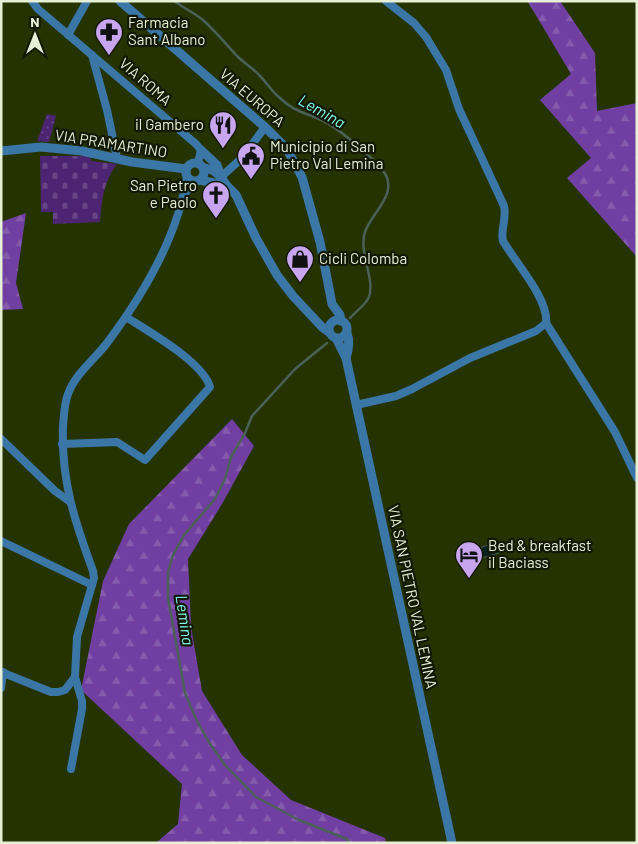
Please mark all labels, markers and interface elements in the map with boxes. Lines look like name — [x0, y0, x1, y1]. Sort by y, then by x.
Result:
north arrow — [10, 10, 60, 60]
text: N — [30, 13, 40, 30]
place label: Farmacia Sant Albano — [128, 13, 206, 48]
pharmacy icon: Farmacia Sant Albano — [94, 17, 124, 56]
street label: VIA ROMA — [116, 54, 175, 109]
street label: VIA EUROPA — [217, 64, 289, 130]
water label: Lemina — [296, 90, 349, 131]
restaurant icon: il Gambero — [208, 110, 238, 149]
place label: il Gambero — [135, 115, 204, 133]
street label: VIA PRAMARTINO — [54, 125, 169, 161]
place label: Municipio di San Pietro Val Lemina — [270, 137, 383, 172]
public building icon: Municipio di San Pietro Val Lemina — [236, 141, 266, 180]
place label: San Pietro e Paolo — [130, 176, 197, 211]
church icon: San Pietro e Paolo — [201, 180, 231, 219]
shop icon: Cicli Colomba — [285, 244, 315, 283]
place label: Cicli Colomba — [319, 249, 407, 267]
street label: VIA SAN PIETRO VAL LEMINA — [385, 503, 441, 690]
place label: Bed & breakfast il Baciass — [488, 536, 592, 571]
hotel icon: Bed & breakfast il Baciass — [454, 540, 484, 579]
water label: Lemina — [173, 593, 198, 646]

